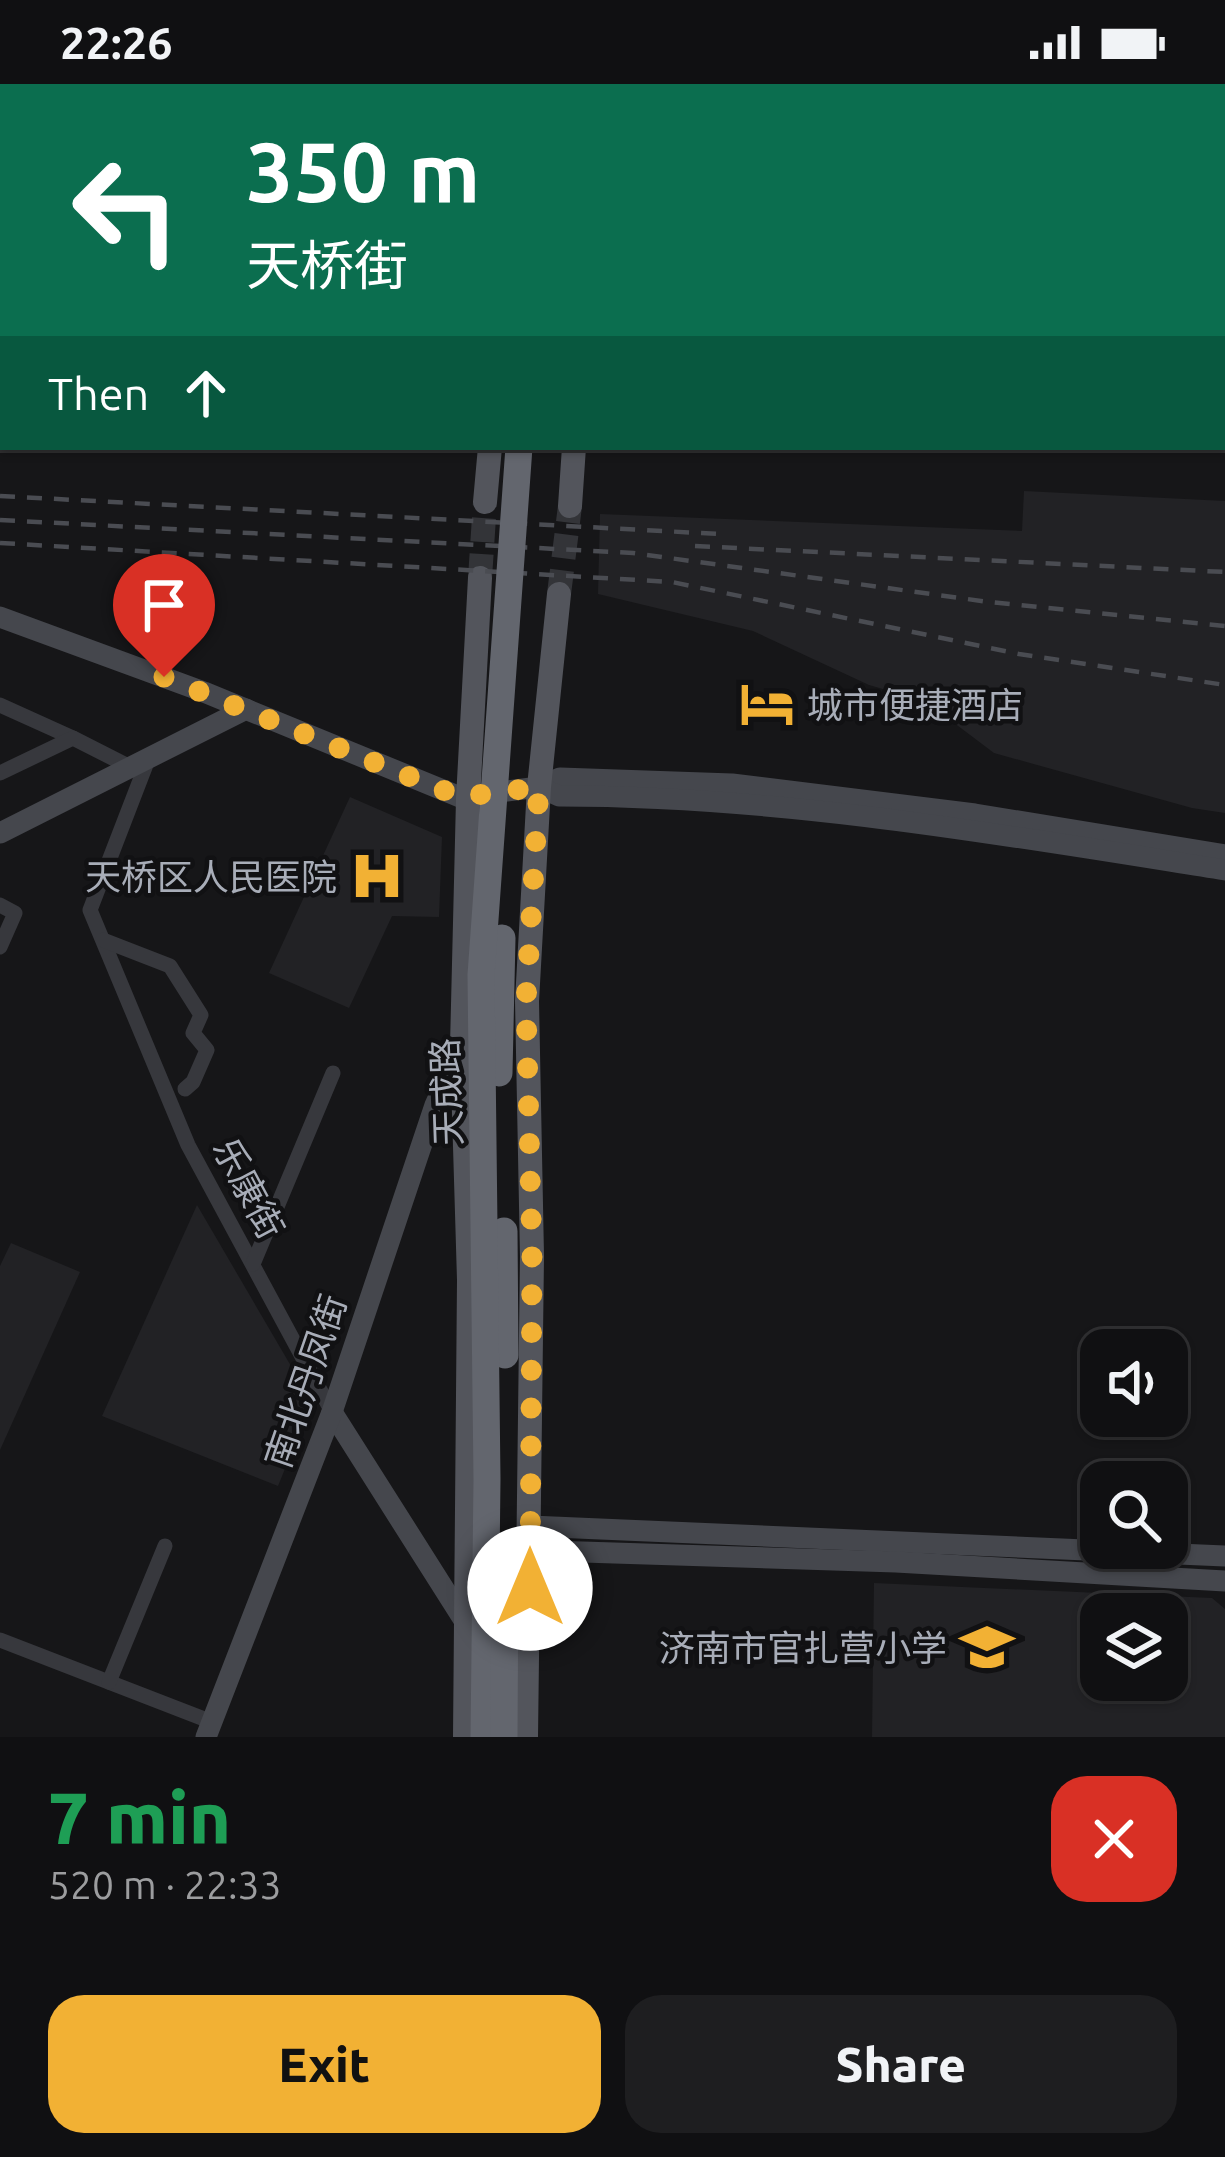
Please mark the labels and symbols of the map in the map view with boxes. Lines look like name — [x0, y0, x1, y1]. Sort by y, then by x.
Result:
pin — [113, 554, 215, 677]
hotel icon: 城市便捷酒店 — [738, 675, 796, 733]
place label: 城市便捷酒店 — [807, 684, 1023, 725]
hospital icon: 天桥区人民医院 — [348, 847, 406, 905]
place label: 天桥区人民医院 — [85, 856, 337, 897]
street label: 天成路 — [424, 1037, 468, 1147]
street label: 乐康街 — [206, 1131, 292, 1245]
street label: 南北丹凤街 — [256, 1289, 354, 1473]
position arrow — [467, 1525, 593, 1651]
school or university icon: 济南市官扎营小学 — [958, 1618, 1016, 1676]
place label: 济南市官扎营小学 — [659, 1627, 947, 1668]

